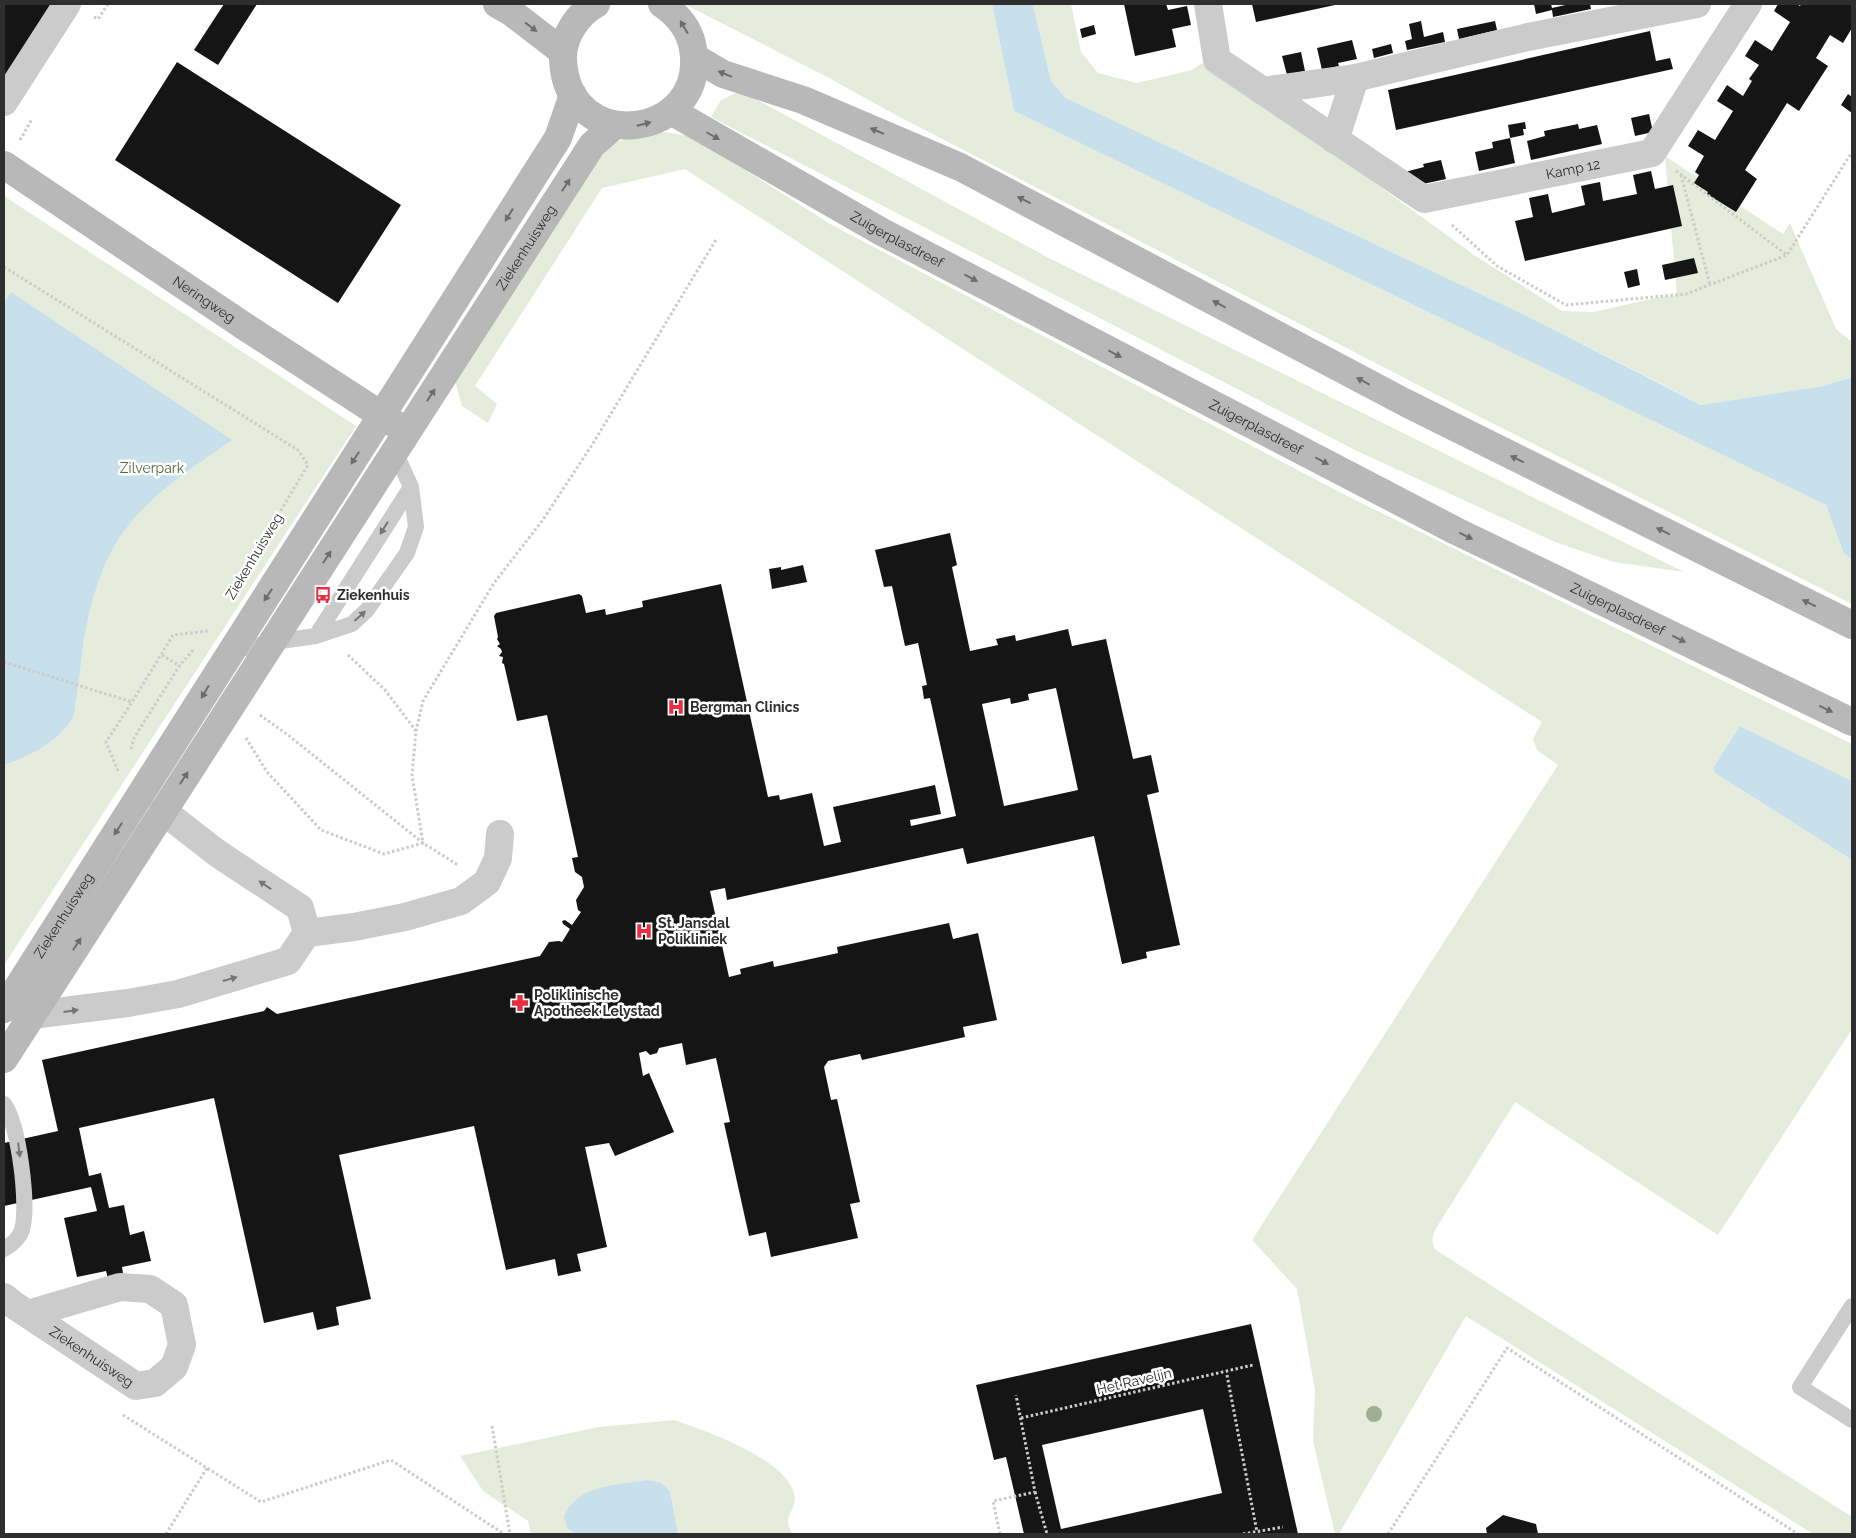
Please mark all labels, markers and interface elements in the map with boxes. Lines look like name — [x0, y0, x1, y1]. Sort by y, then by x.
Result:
one-way arrow — [680, 20, 689, 33]
one-way arrow — [524, 22, 538, 32]
one-way arrow — [717, 70, 732, 78]
one-way arrow — [637, 120, 652, 128]
one-way arrow — [870, 127, 884, 135]
one-way arrow — [706, 131, 720, 140]
street label: Kamp 12 — [1544, 156, 1602, 182]
one-way arrow — [561, 179, 571, 192]
one-way arrow — [1017, 196, 1031, 204]
street label: Ziekenhuisweg — [493, 202, 559, 293]
street label: Zuigerplasdreef — [848, 208, 947, 271]
one-way arrow — [505, 209, 514, 222]
street label: Neringweg — [170, 273, 238, 326]
one-way arrow — [965, 274, 978, 283]
one-way arrow — [1212, 300, 1227, 308]
one-way arrow — [1108, 350, 1123, 358]
one-way arrow — [1356, 376, 1369, 385]
one-way arrow — [426, 389, 435, 402]
street label: Zuigerplasdreef — [1207, 396, 1307, 458]
one-way arrow — [350, 451, 360, 464]
one-way arrow — [1510, 455, 1524, 463]
one-way arrow — [1314, 457, 1329, 465]
park label: Zilverpark — [120, 460, 185, 476]
street label: Ziekenhuisweg — [222, 510, 286, 602]
one-way arrow — [380, 522, 389, 535]
one-way arrow — [1656, 527, 1670, 535]
one-way arrow — [1459, 532, 1473, 540]
one-way arrow — [323, 550, 332, 563]
street label: Zuigerplasdreef — [1568, 579, 1669, 639]
bus stop icon: Ziekenhuis — [313, 585, 333, 605]
place label: Ziekenhuis — [337, 587, 410, 603]
one-way arrow — [263, 588, 272, 602]
one-way arrow — [1801, 599, 1816, 607]
one-way arrow — [354, 610, 366, 622]
one-way arrow — [1672, 635, 1686, 643]
one-way arrow — [201, 686, 210, 699]
hospital icon: Bergman Clinics — [666, 697, 686, 717]
place label: Bergman Clinics — [690, 699, 800, 715]
one-way arrow — [1819, 705, 1833, 713]
one-way arrow — [180, 771, 189, 785]
one-way arrow — [113, 823, 123, 836]
street label: Ziekenhuisweg — [31, 870, 97, 961]
one-way arrow — [259, 880, 272, 890]
place label: St. Jansdal Polikliniek — [658, 915, 730, 947]
hospital icon: St. Jansdal Polikliniek — [634, 921, 654, 941]
one-way arrow — [73, 937, 82, 951]
one-way arrow — [222, 974, 237, 982]
place label: Poliklinische Apotheek Lelystad — [534, 987, 660, 1019]
pharmacy icon: Poliklinische Apotheek Lelystad — [510, 993, 530, 1013]
one-way arrow — [63, 1007, 79, 1015]
one-way arrow — [15, 1142, 23, 1158]
street label: Ziekenhuisweg — [47, 1323, 137, 1390]
street label: Het Ravelijn — [1095, 1365, 1173, 1397]

